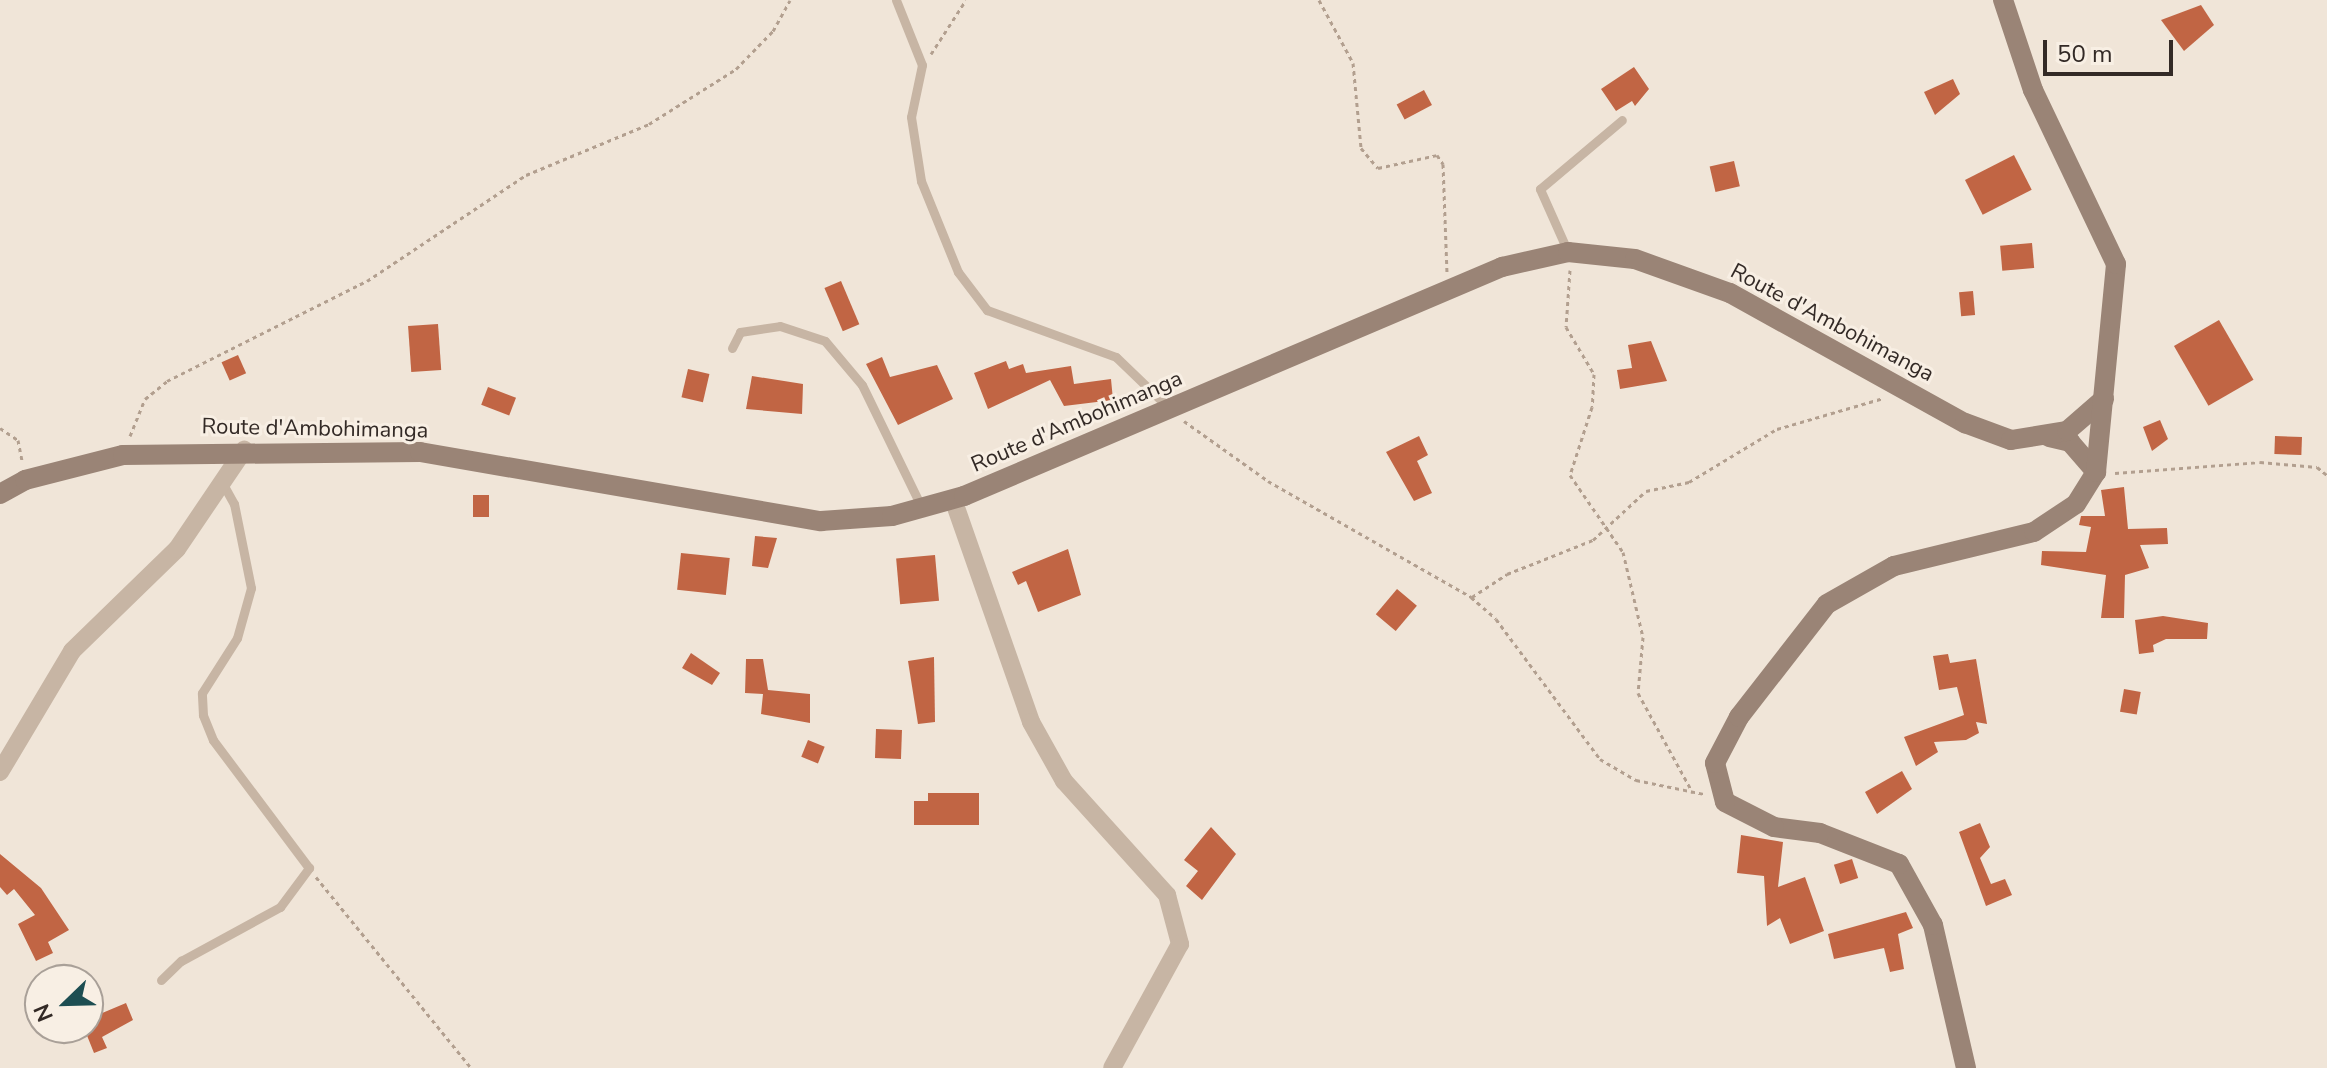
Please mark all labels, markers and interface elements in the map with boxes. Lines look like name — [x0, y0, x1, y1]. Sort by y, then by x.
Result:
scale bar — [2047, 24, 2177, 74]
text: 50 m — [2057, 38, 2113, 70]
street label: Route d'Ambohimanga — [1726, 258, 1938, 388]
street label: Route d'Ambohimanga — [967, 366, 1187, 478]
street label: Route d'Ambohimanga — [201, 414, 429, 444]
north arrow — [24, 964, 104, 1044]
text: N — [27, 999, 61, 1026]

